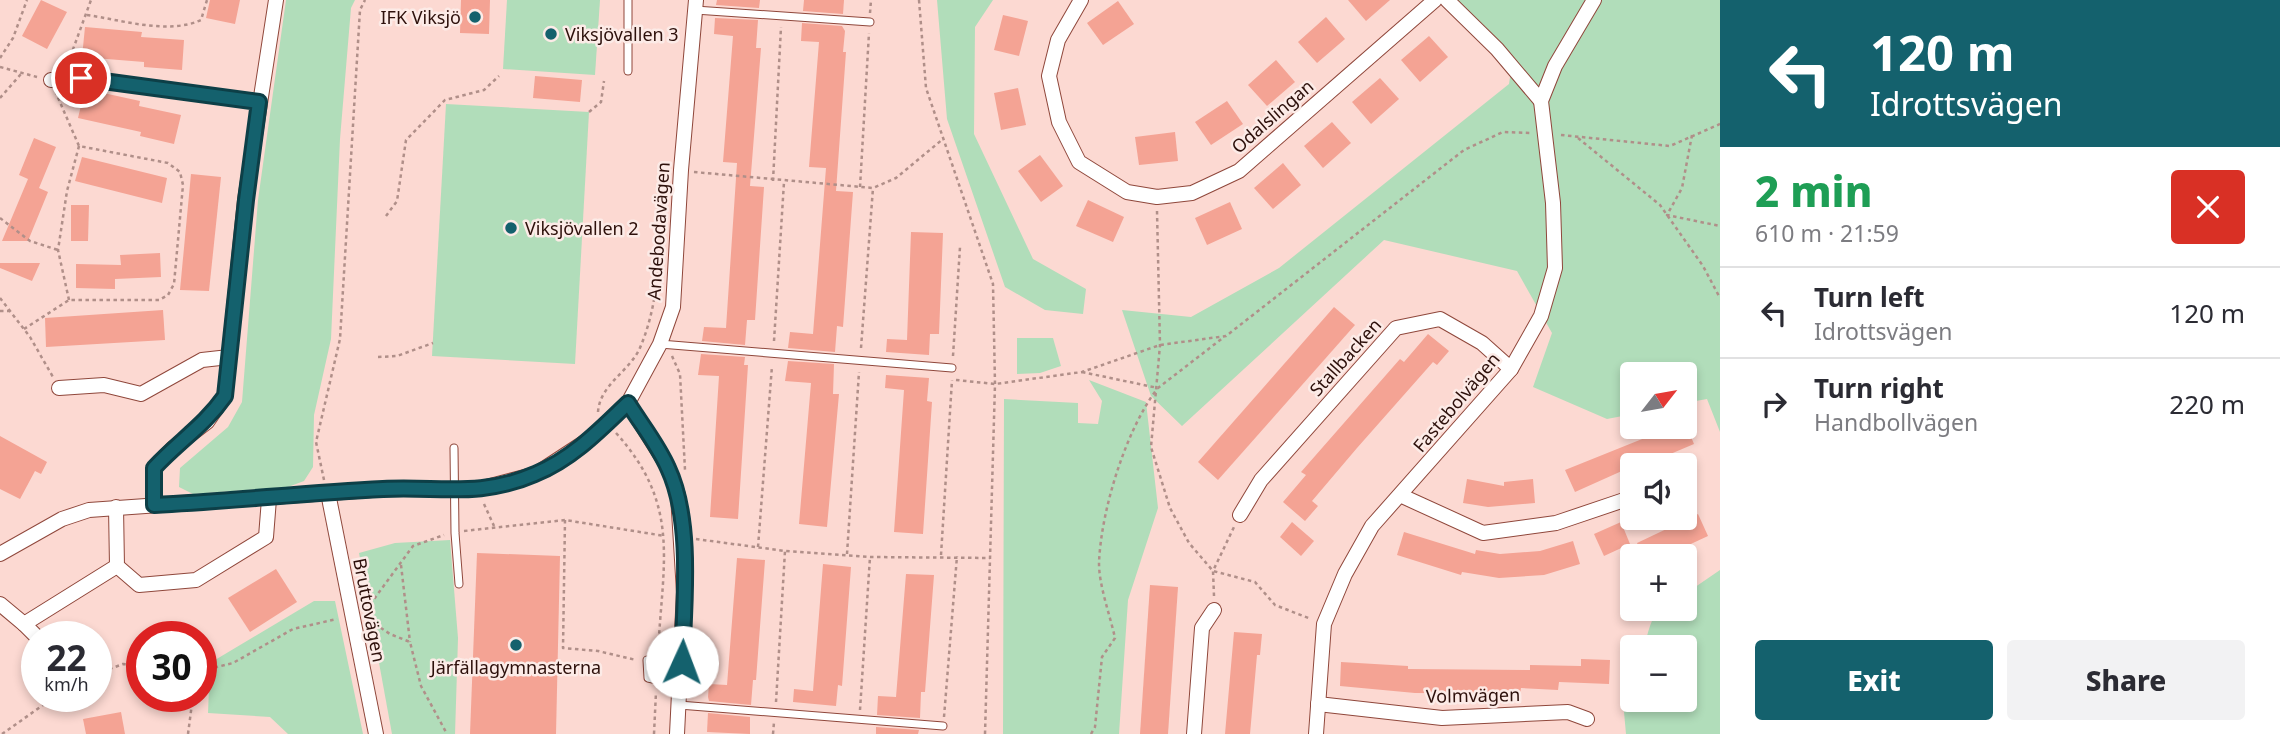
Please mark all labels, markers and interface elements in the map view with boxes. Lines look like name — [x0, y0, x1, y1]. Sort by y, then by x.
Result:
place label: IFK Viksjö — [381, 5, 461, 29]
marker: IFK Viksjö — [467, 9, 483, 25]
text: 120 m — [1870, 19, 2015, 85]
place label: Viksjövallen 3 — [565, 22, 679, 46]
marker: Viksjövallen 3 — [543, 26, 559, 42]
icon: left — [1755, 28, 1846, 119]
pin — [51, 48, 111, 108]
icon: arrive — [62, 59, 100, 97]
street label: Odalslingan — [1226, 74, 1318, 158]
text: Idrottsvägen — [1870, 82, 2063, 125]
street label: Andebodavägen — [641, 161, 675, 301]
text: 2 min — [1755, 162, 1872, 219]
button: close — [2171, 170, 2245, 244]
place label: Viksjövallen 2 — [525, 216, 639, 240]
text: 610 m · 21:59 — [1755, 217, 1899, 249]
marker: Viksjövallen 2 — [503, 220, 519, 236]
text: Turn left — [1814, 279, 1925, 315]
icon: left — [1755, 294, 1793, 332]
text: 120 m — [2169, 295, 2245, 331]
street label: Stallbacken — [1304, 313, 1386, 401]
text: Idrottsvägen — [1814, 315, 1952, 347]
street label: Fastebolvägen — [1407, 347, 1505, 457]
north arrow — [1620, 362, 1698, 439]
map controls — [1620, 362, 1697, 712]
text: Turn right — [1814, 370, 1944, 406]
icon: right — [1755, 385, 1793, 423]
text: 220 m — [2169, 386, 2245, 422]
text: Handbollvägen — [1814, 406, 1978, 438]
button: sound — [1620, 453, 1697, 530]
button: + — [1620, 544, 1697, 621]
street label: Bruttovägen — [348, 556, 392, 664]
speed limit sign: 30 — [126, 621, 217, 712]
position arrow — [645, 625, 719, 699]
text: 22 — [46, 634, 87, 681]
button: − — [1620, 635, 1697, 712]
marker: Järfällagymnasterna — [508, 637, 524, 653]
button: Exit — [1755, 640, 1993, 720]
button: Share — [2007, 640, 2245, 720]
place label: Järfällagymnasterna — [429, 655, 601, 679]
text: km/h — [44, 672, 89, 696]
street label: Volmvägen — [1426, 682, 1520, 708]

